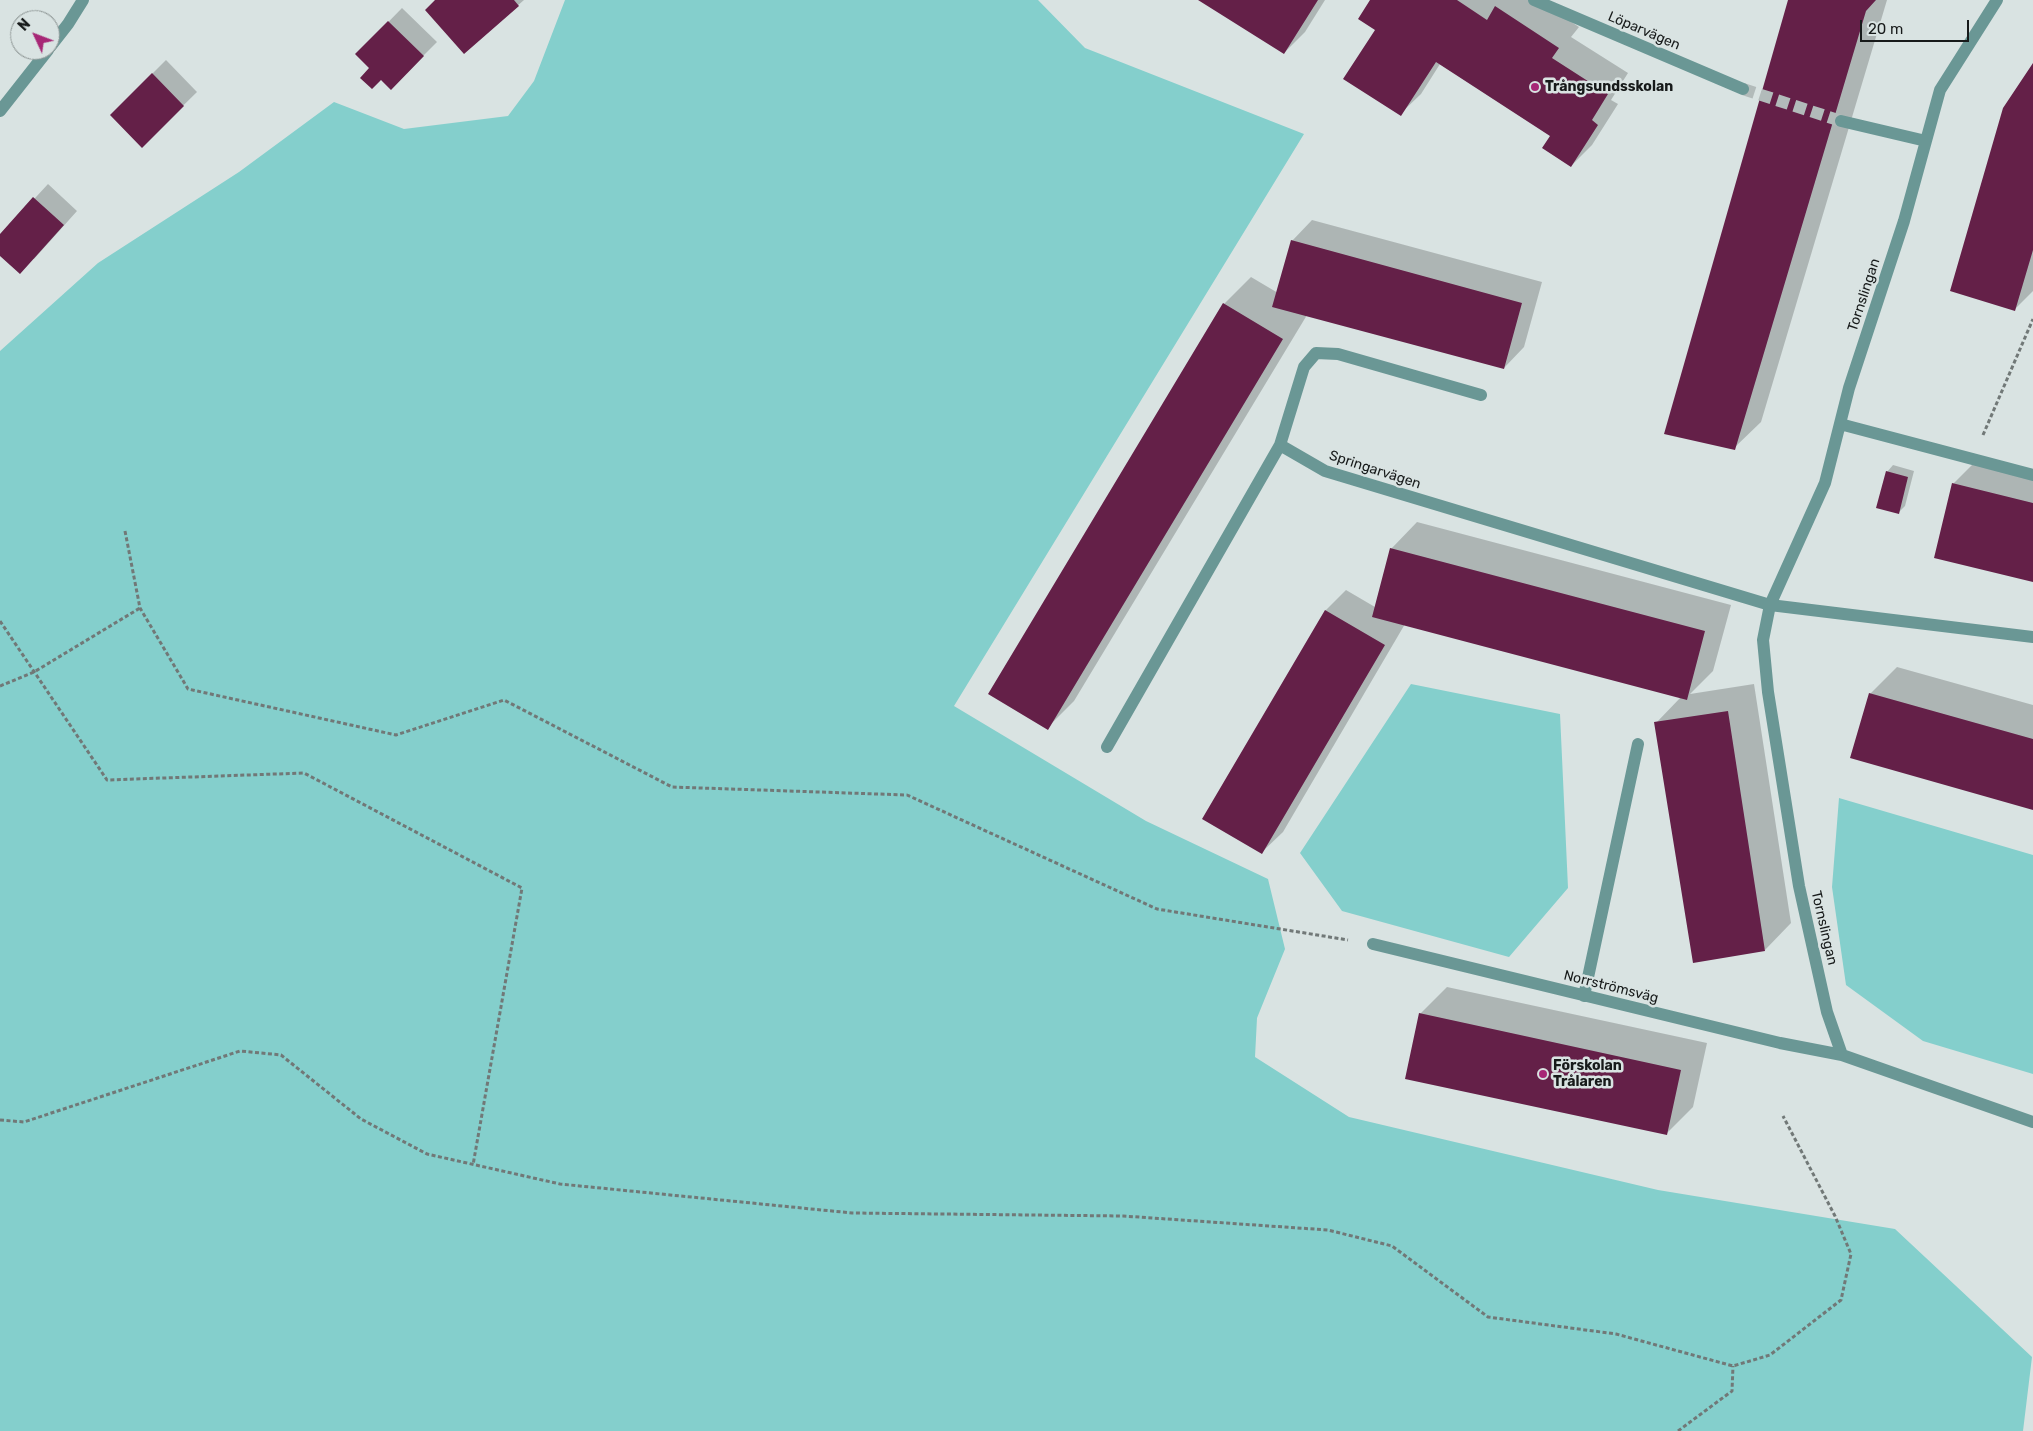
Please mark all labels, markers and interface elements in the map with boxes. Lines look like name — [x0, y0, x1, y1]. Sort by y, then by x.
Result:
street label: Löparvägen — [1605, 8, 1683, 54]
north arrow — [10, 10, 60, 60]
scale bar — [1863, 10, 1972, 42]
text: N — [15, 16, 34, 35]
text: 20 m — [1868, 20, 1903, 38]
place label: Trångsundsskolan — [1545, 79, 1673, 95]
marker: Trångsundsskolan — [1529, 81, 1541, 93]
street label: Tornslingan — [1844, 256, 1884, 334]
street label: Springarvägen — [1327, 447, 1423, 493]
street label: Tornslingan — [1807, 889, 1841, 967]
street label: Norrströmsväg — [1562, 967, 1660, 1007]
place label: Förskolan Trålaren — [1553, 1058, 1622, 1090]
marker: Förskolan Trålaren — [1537, 1068, 1549, 1080]

